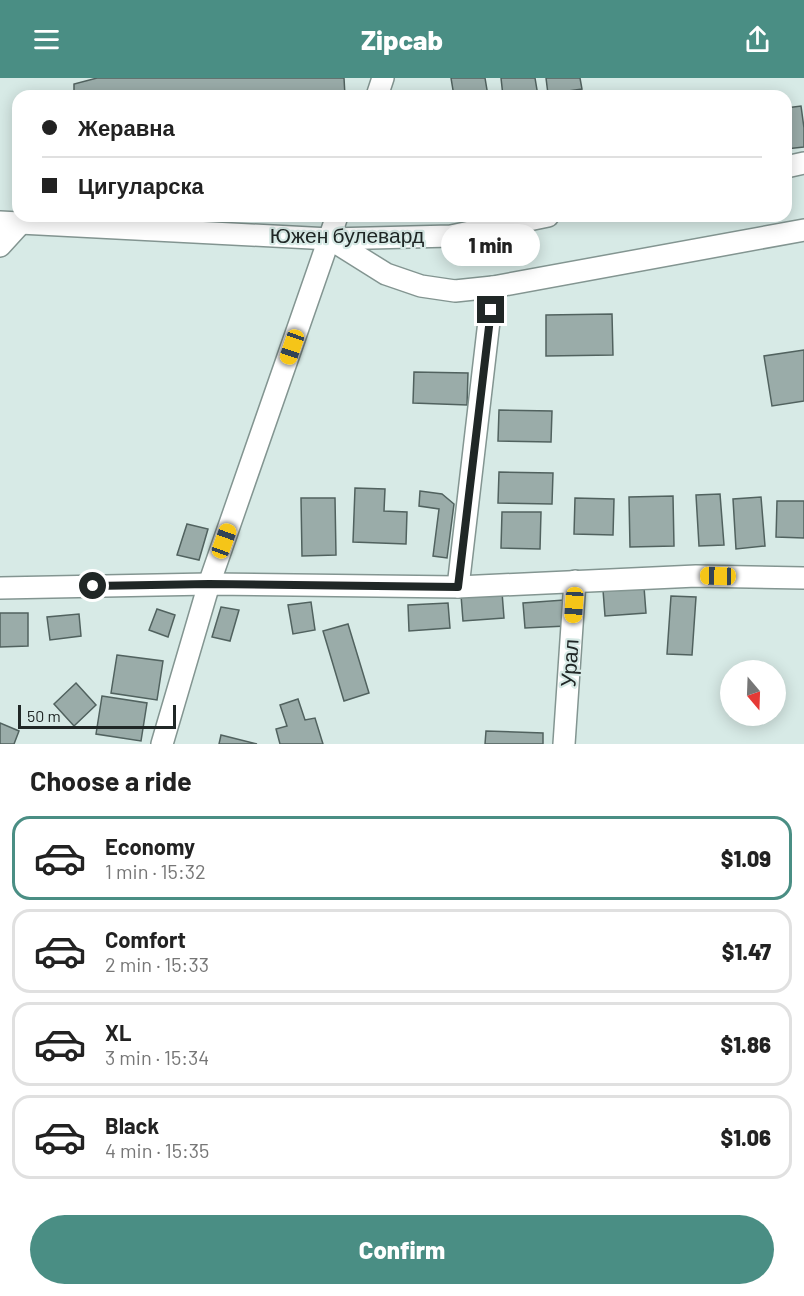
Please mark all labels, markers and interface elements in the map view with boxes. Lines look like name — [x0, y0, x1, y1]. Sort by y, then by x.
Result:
icon: menu — [30, 23, 63, 56]
text: Zipcab — [361, 23, 443, 55]
icon: share — [741, 23, 774, 56]
text: Жеравна — [78, 114, 175, 140]
text: Цигуларска — [78, 172, 204, 198]
street label: Южен булевард — [270, 222, 424, 247]
callout: 1 min — [442, 223, 540, 265]
text: 1 min — [469, 233, 512, 257]
route end — [477, 296, 504, 323]
car — [278, 327, 306, 367]
car — [209, 521, 239, 561]
car — [700, 567, 736, 585]
route start — [79, 572, 106, 599]
car — [564, 586, 584, 624]
street label: Урал — [554, 638, 583, 688]
north arrow — [720, 660, 786, 726]
map controls — [720, 660, 786, 726]
scale bar — [18, 702, 176, 730]
text: 50 m — [27, 706, 61, 725]
text: Choose a ride — [30, 764, 192, 796]
icon: car — [33, 831, 87, 885]
text: Economy — [105, 833, 195, 859]
text: $1.09 — [721, 845, 771, 871]
text: 1 min · 15:32 — [105, 859, 206, 883]
icon: car — [33, 924, 87, 978]
text: Comfort — [105, 926, 186, 952]
text: $1.47 — [722, 938, 771, 964]
text: 2 min · 15:33 — [105, 952, 209, 976]
icon: car — [33, 1017, 87, 1071]
text: XL — [105, 1019, 131, 1045]
text: $1.86 — [721, 1031, 771, 1057]
text: 3 min · 15:34 — [105, 1045, 209, 1069]
icon: car — [33, 1110, 87, 1164]
text: Black — [105, 1112, 159, 1138]
text: $1.06 — [721, 1124, 771, 1150]
text: 4 min · 15:35 — [105, 1138, 209, 1162]
button: Confirm — [30, 1215, 774, 1284]

